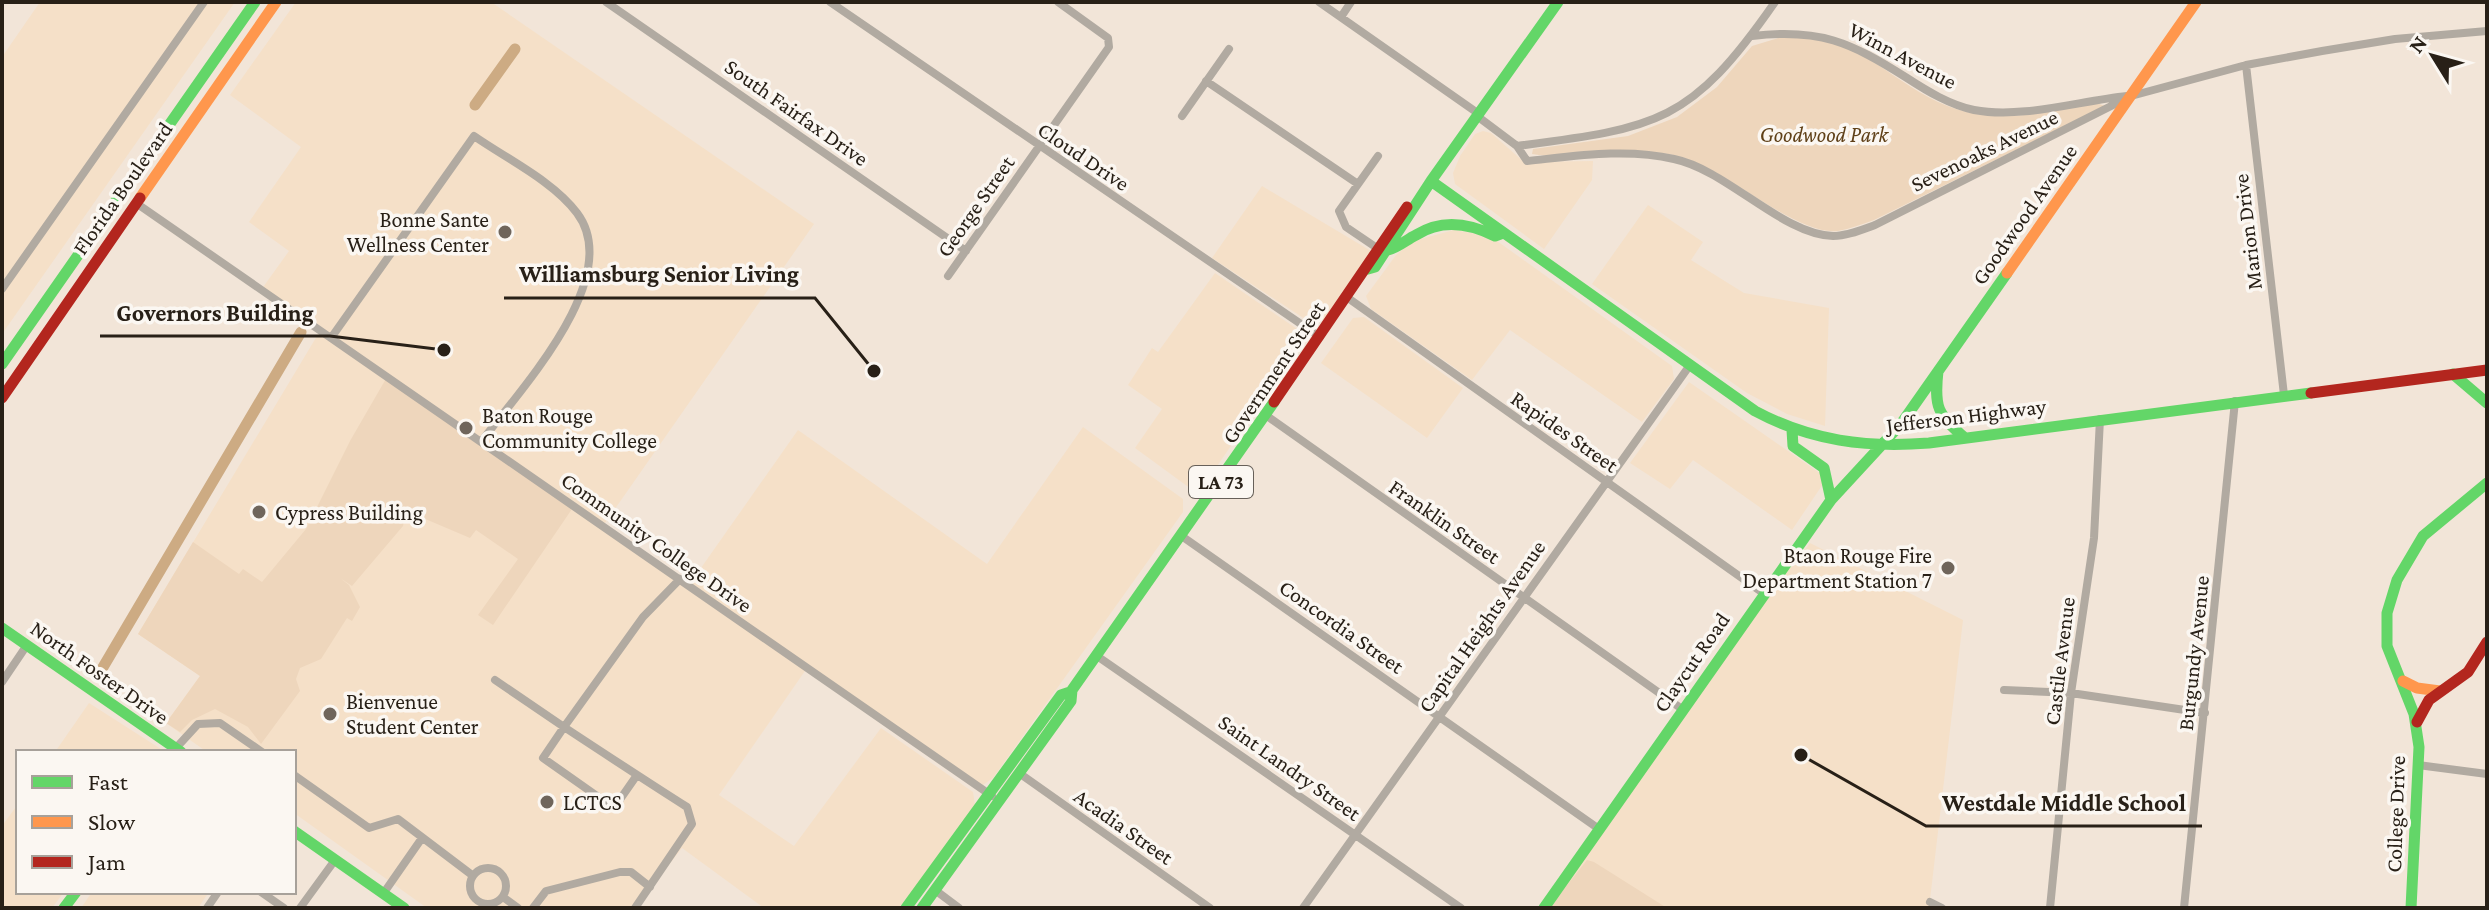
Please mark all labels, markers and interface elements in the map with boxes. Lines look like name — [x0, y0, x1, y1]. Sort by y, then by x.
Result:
north arrow — [2393, 16, 2473, 96]
street label: Winn Avenue — [1845, 17, 1961, 94]
text: N — [2403, 31, 2432, 58]
street label: South Fairfax Drive — [720, 54, 873, 171]
street label: Sevenoaks Avenue — [1907, 104, 2062, 197]
street label: Florida Boulevard — [67, 117, 178, 259]
street label: Cloud Drive — [1033, 117, 1134, 196]
park label: Goodwood Park — [1760, 122, 1890, 147]
street label: Goodwood Avenue — [1967, 139, 2082, 289]
street label: George Street — [931, 150, 1020, 262]
street label: Marion Drive — [2228, 172, 2267, 291]
place label: Bonne Sante Wellness Center — [347, 207, 489, 257]
marker: Bonne Sante Wellness Center — [496, 223, 514, 241]
callout: Williamsburg Senior Living — [504, 250, 815, 298]
text: Williamsburg Senior Living — [518, 260, 799, 287]
callout: Governors Building — [100, 288, 330, 336]
street label: Government Street — [1217, 296, 1331, 448]
text: Governors Building — [116, 299, 314, 326]
street label: Rapides Street — [1506, 385, 1624, 478]
street label: Jefferson Highway — [1883, 393, 2048, 438]
place label: Baton Rouge Community College — [482, 403, 657, 453]
marker: Baton Rouge Community College — [457, 419, 475, 437]
road number: LA 73 — [1189, 466, 1253, 498]
street label: Community College Drive — [557, 467, 757, 618]
street label: Franklin Street — [1384, 474, 1506, 569]
place label: Cypress Building — [275, 500, 423, 525]
marker: Cypress Building — [250, 503, 268, 521]
street label: Capital Heights Avenue — [1413, 535, 1550, 717]
place label: Btaon Rouge Fire Department Station 7 — [1743, 543, 1932, 593]
marker: Btaon Rouge Fire Department Station 7 — [1939, 559, 1957, 577]
street label: Concordia Street — [1275, 574, 1409, 679]
street label: Burgundy Avenue — [2173, 574, 2214, 732]
street label: Castile Avenue — [2039, 595, 2080, 727]
street label: Claycut Road — [1648, 607, 1735, 717]
street label: North Foster Drive — [26, 615, 174, 729]
place label: Bienvenue Student Center — [346, 689, 479, 739]
marker: Bienvenue Student Center — [321, 705, 339, 723]
street label: Saint Landry Street — [1214, 709, 1366, 826]
legend — [16, 750, 296, 894]
street label: College Drive — [2381, 755, 2410, 873]
text: Fast — [88, 768, 129, 795]
callout: Westdale Middle School — [1926, 778, 2202, 826]
street label: Acadia Street — [1069, 783, 1179, 870]
text: Westdale Middle School — [1941, 789, 2186, 816]
place label: LCTCS — [563, 790, 622, 815]
marker: LCTCS — [538, 793, 556, 811]
text: Slow — [88, 808, 135, 835]
text: Jam — [86, 848, 126, 875]

